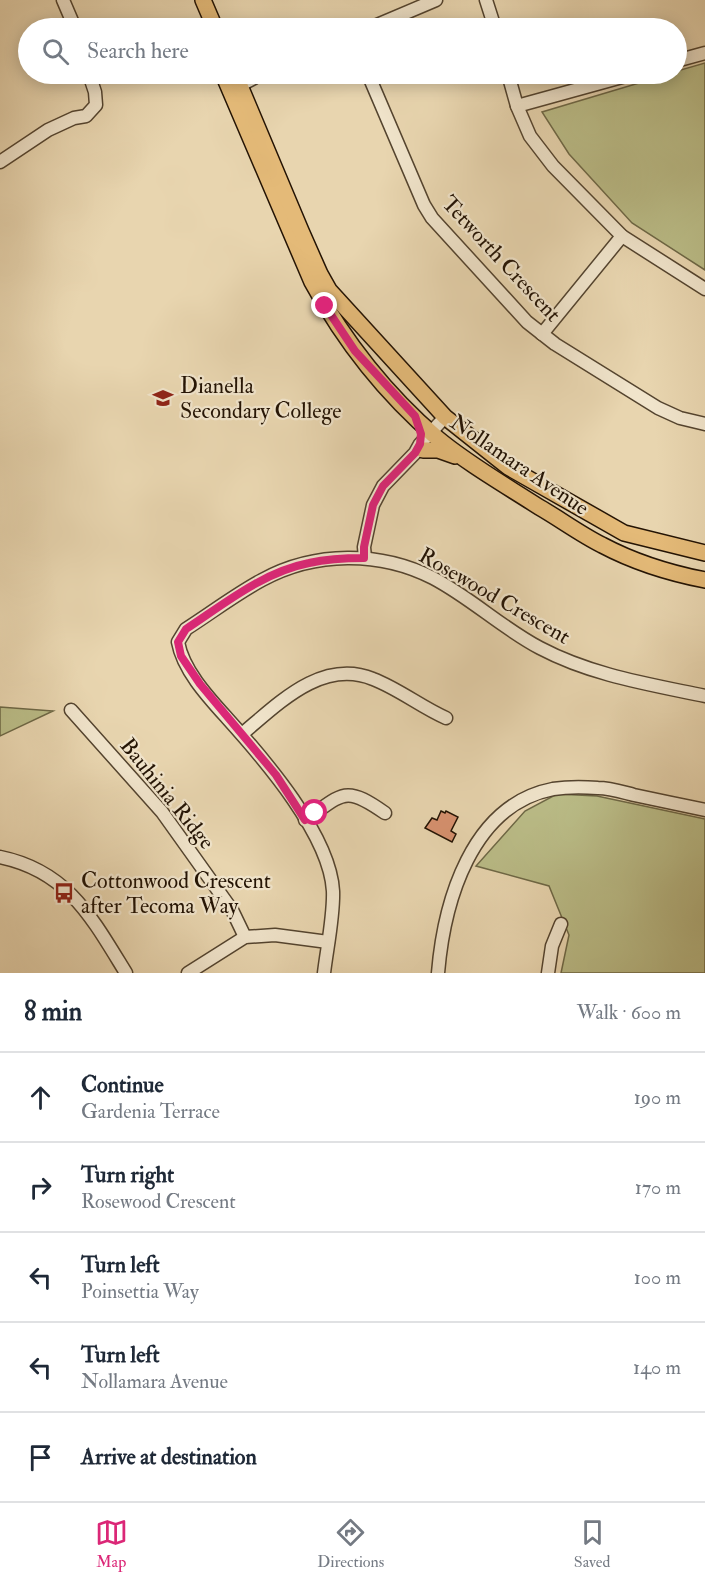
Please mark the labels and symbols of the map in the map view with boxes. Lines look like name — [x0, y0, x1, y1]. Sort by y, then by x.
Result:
street label: Tetworth Crescent — [436, 190, 567, 328]
route end — [311, 292, 337, 318]
place label: Dianella Secondary College — [180, 372, 342, 425]
school or university icon: Dianella Secondary College — [151, 386, 175, 410]
street label: Nollamara Avenue — [445, 408, 594, 522]
street label: Rosewood Crescent — [414, 541, 575, 651]
street label: Bauhinia Ridge — [114, 732, 221, 855]
route start — [301, 799, 327, 825]
place label: Cottonwood Crescent after Tecoma Way — [81, 867, 271, 920]
bus stop icon: Cottonwood Crescent after Tecoma Way — [52, 881, 76, 905]

